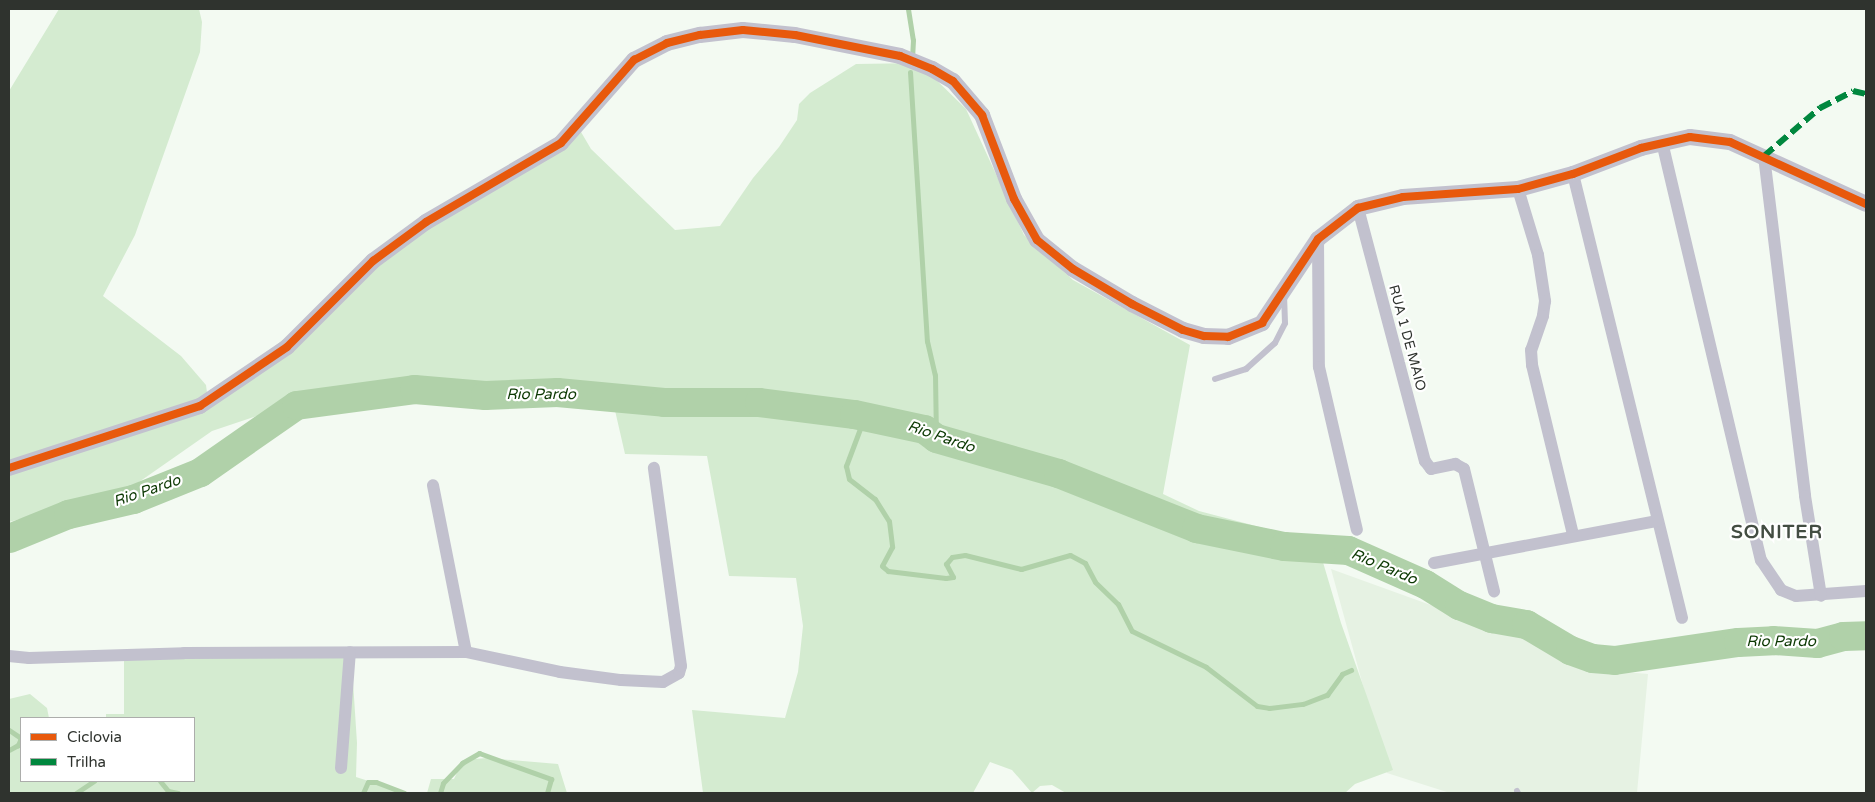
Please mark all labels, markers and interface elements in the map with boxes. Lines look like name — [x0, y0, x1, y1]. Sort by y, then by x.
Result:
street label: RUA 1 DE MAIO — [1385, 283, 1429, 393]
water label: Rio Pardo — [506, 386, 576, 404]
water label: Rio Pardo — [905, 417, 977, 457]
water label: Rio Pardo — [111, 471, 183, 511]
district label: SONITER — [1730, 522, 1824, 544]
water label: Rio Pardo — [1348, 545, 1420, 589]
water label: Rio Pardo — [1746, 633, 1816, 651]
legend — [20, 717, 195, 782]
text: Ciclovia — [67, 728, 122, 746]
text: Trilha — [67, 753, 106, 771]

